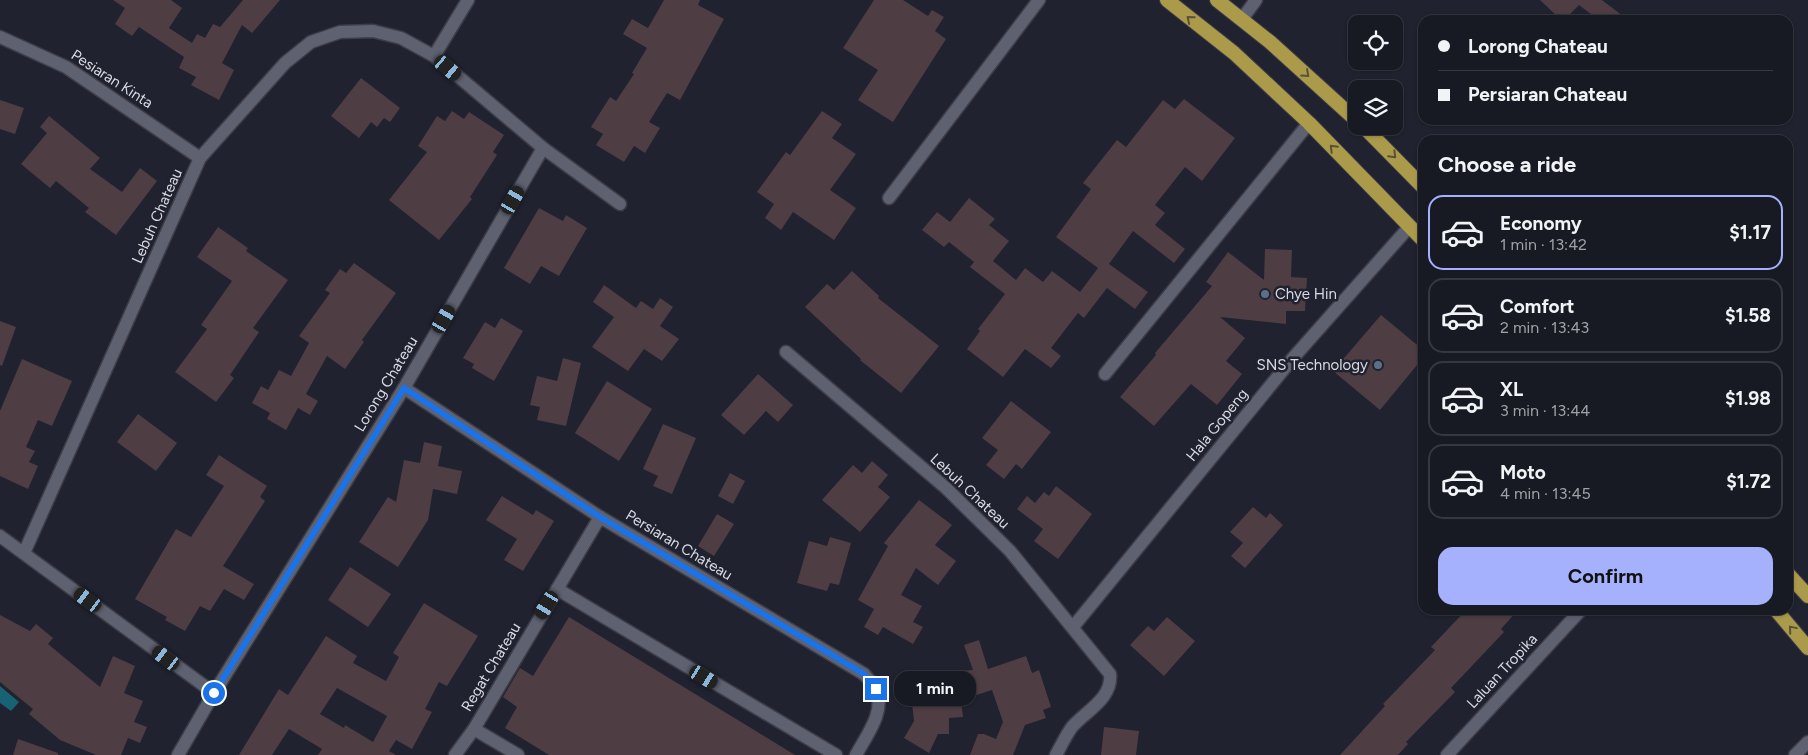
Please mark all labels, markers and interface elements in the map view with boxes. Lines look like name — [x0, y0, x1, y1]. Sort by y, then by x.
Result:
one-way arrow — [1187, 15, 1196, 24]
map controls — [1348, 15, 1403, 135]
button: locate — [1348, 15, 1403, 70]
text: Lorong Chateau — [1468, 35, 1608, 58]
street label: Pesiaran Kinta — [68, 46, 156, 112]
car — [431, 53, 464, 83]
one-way arrow — [1300, 68, 1309, 77]
button: layers — [1348, 80, 1403, 135]
text: Persiaran Chateau — [1468, 83, 1627, 106]
one-way arrow — [1330, 144, 1339, 153]
one-way arrow — [1387, 150, 1396, 159]
text: Choose a ride — [1438, 151, 1576, 178]
street label: Lebuh Chateau — [128, 166, 186, 266]
car — [499, 183, 526, 217]
icon: car — [1440, 210, 1485, 255]
text: Economy — [1500, 212, 1582, 235]
text: $1.17 — [1729, 221, 1771, 244]
text: 1 min · 13:42 — [1500, 235, 1587, 254]
place label: Chye Hin — [1275, 285, 1337, 303]
marker: Chye Hin — [1259, 288, 1271, 300]
icon: car — [1440, 293, 1485, 338]
text: Comfort — [1500, 295, 1575, 318]
car — [430, 302, 457, 336]
text: $1.58 — [1725, 304, 1771, 327]
text: 2 min · 13:43 — [1500, 318, 1589, 337]
street label: Lorong Chateau — [351, 333, 421, 435]
place label: SNS Technology — [1256, 356, 1368, 374]
marker: SNS Technology — [1372, 359, 1384, 371]
icon: car — [1440, 376, 1485, 421]
text: XL — [1500, 378, 1523, 401]
street label: Hala Gopeng — [1182, 385, 1252, 465]
text: $1.98 — [1725, 387, 1771, 410]
text: 3 min · 13:44 — [1500, 401, 1590, 420]
street label: Lebuh Chateau — [927, 450, 1013, 532]
icon: car — [1440, 459, 1485, 504]
text: Moto — [1500, 461, 1546, 484]
text: $1.72 — [1726, 470, 1771, 493]
text: 4 min · 13:45 — [1500, 484, 1591, 503]
street label: Persiaran Chateau — [622, 506, 736, 584]
button: Confirm — [1438, 547, 1773, 605]
car — [71, 585, 104, 615]
car — [532, 588, 561, 622]
street label: Regat Chateau — [458, 619, 524, 715]
one-way arrow — [1789, 626, 1798, 635]
street label: Laluan Tropika — [1463, 630, 1541, 712]
car — [149, 643, 182, 673]
car — [687, 663, 720, 691]
callout: 1 min — [894, 672, 976, 706]
route end — [865, 678, 887, 700]
text: 1 min — [916, 679, 954, 698]
route start — [203, 682, 225, 704]

